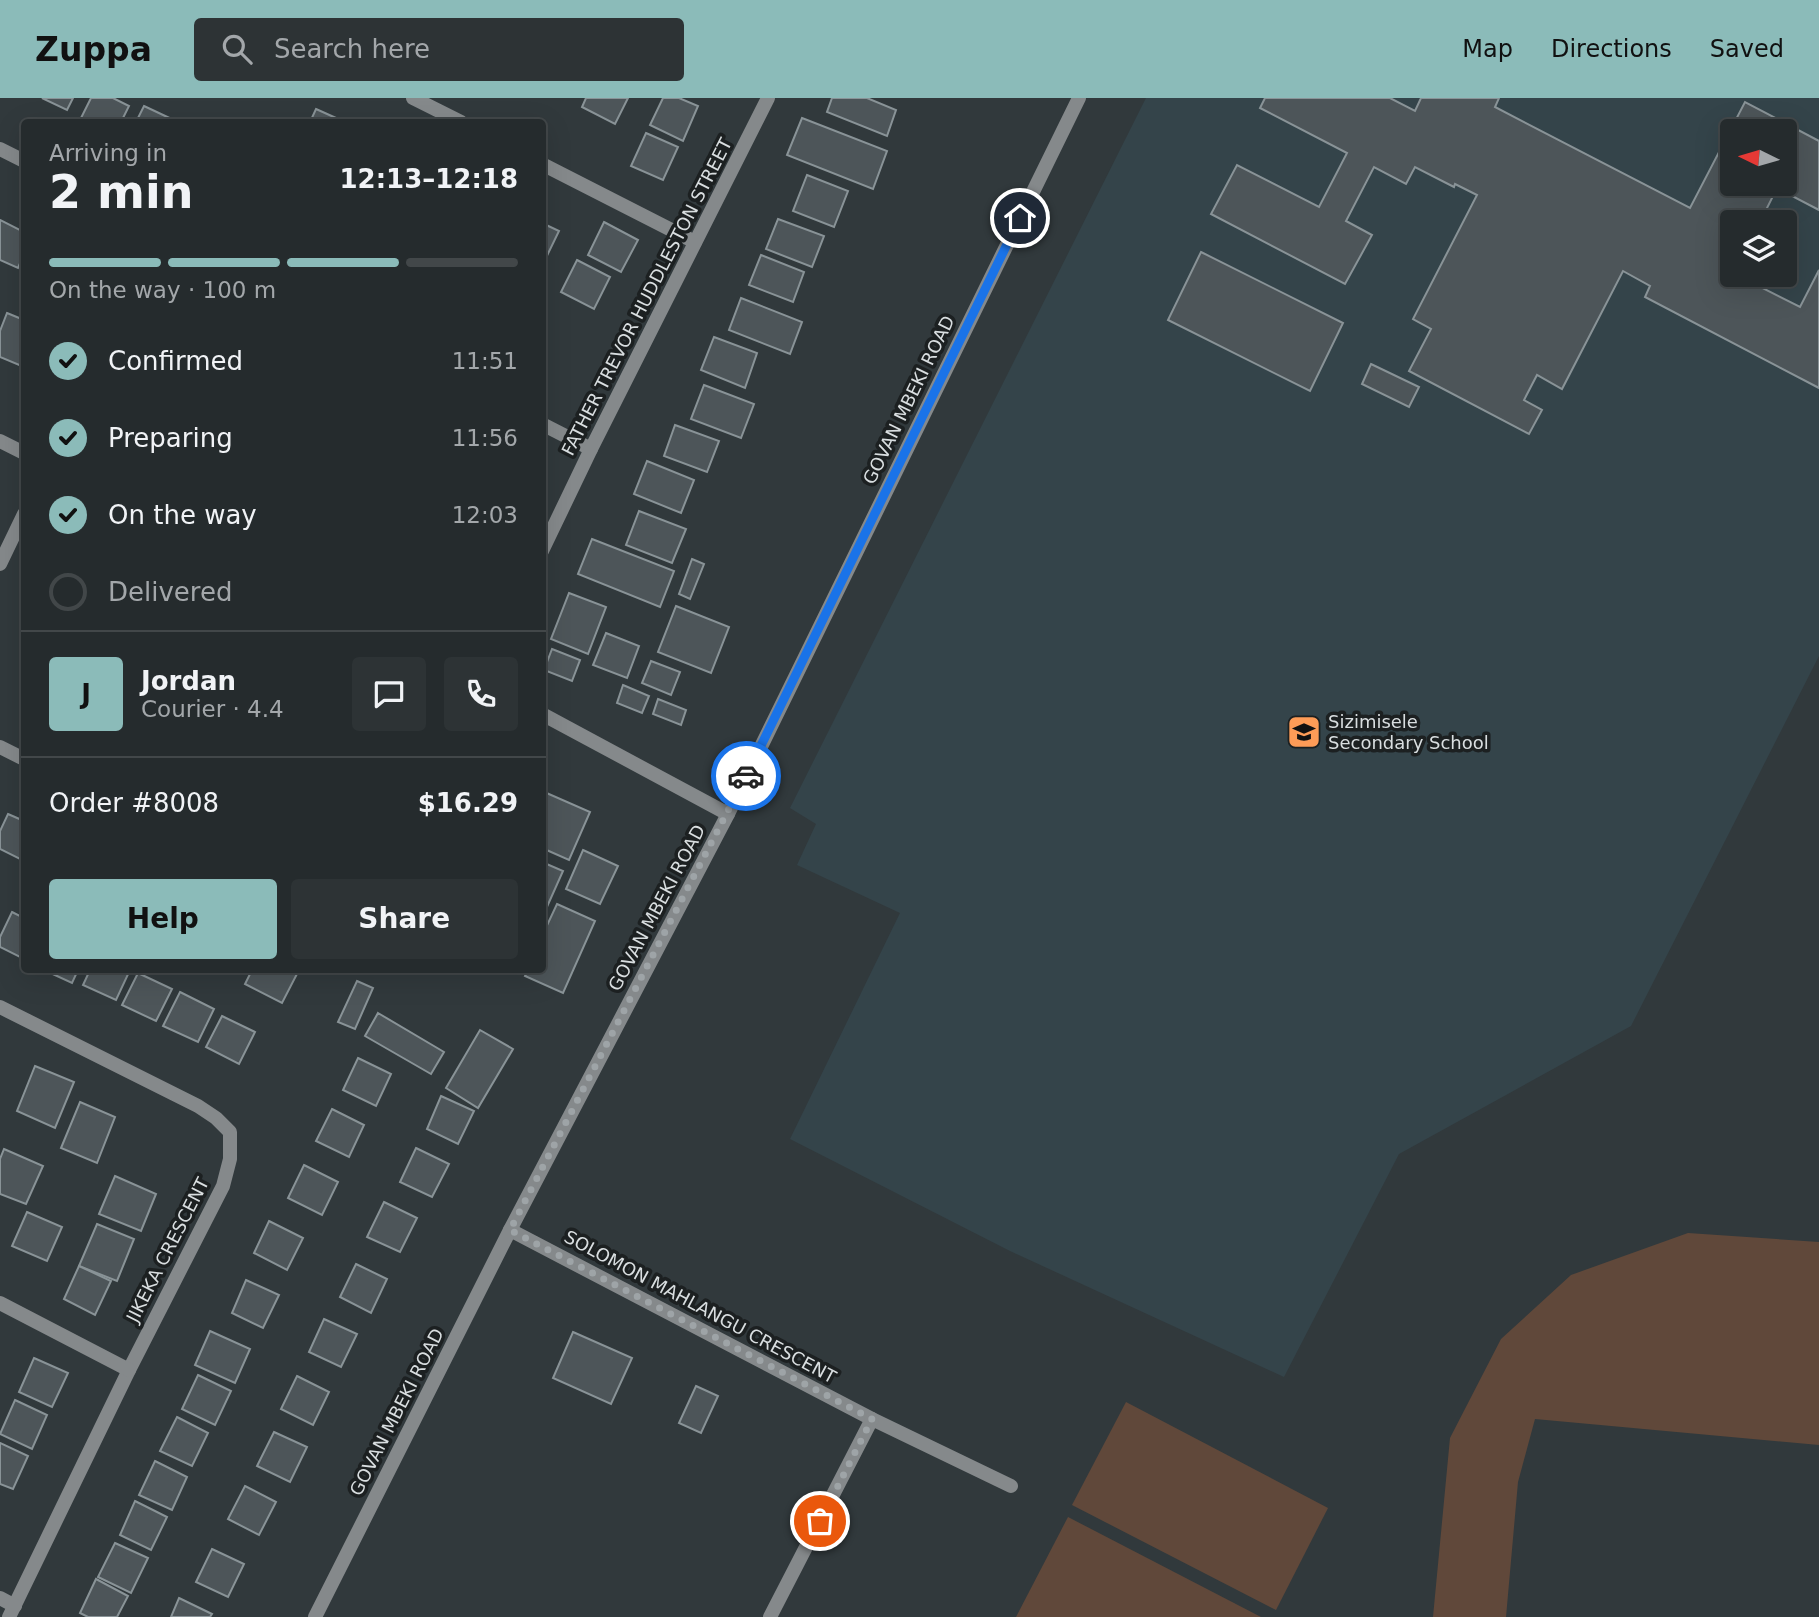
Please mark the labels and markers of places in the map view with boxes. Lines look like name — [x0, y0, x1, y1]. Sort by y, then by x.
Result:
pin — [990, 188, 1050, 248]
place label: Sizimisele Secondary School — [1328, 711, 1489, 753]
school or university icon: Sizimisele Secondary School — [1285, 713, 1323, 751]
pin — [790, 1491, 850, 1551]

